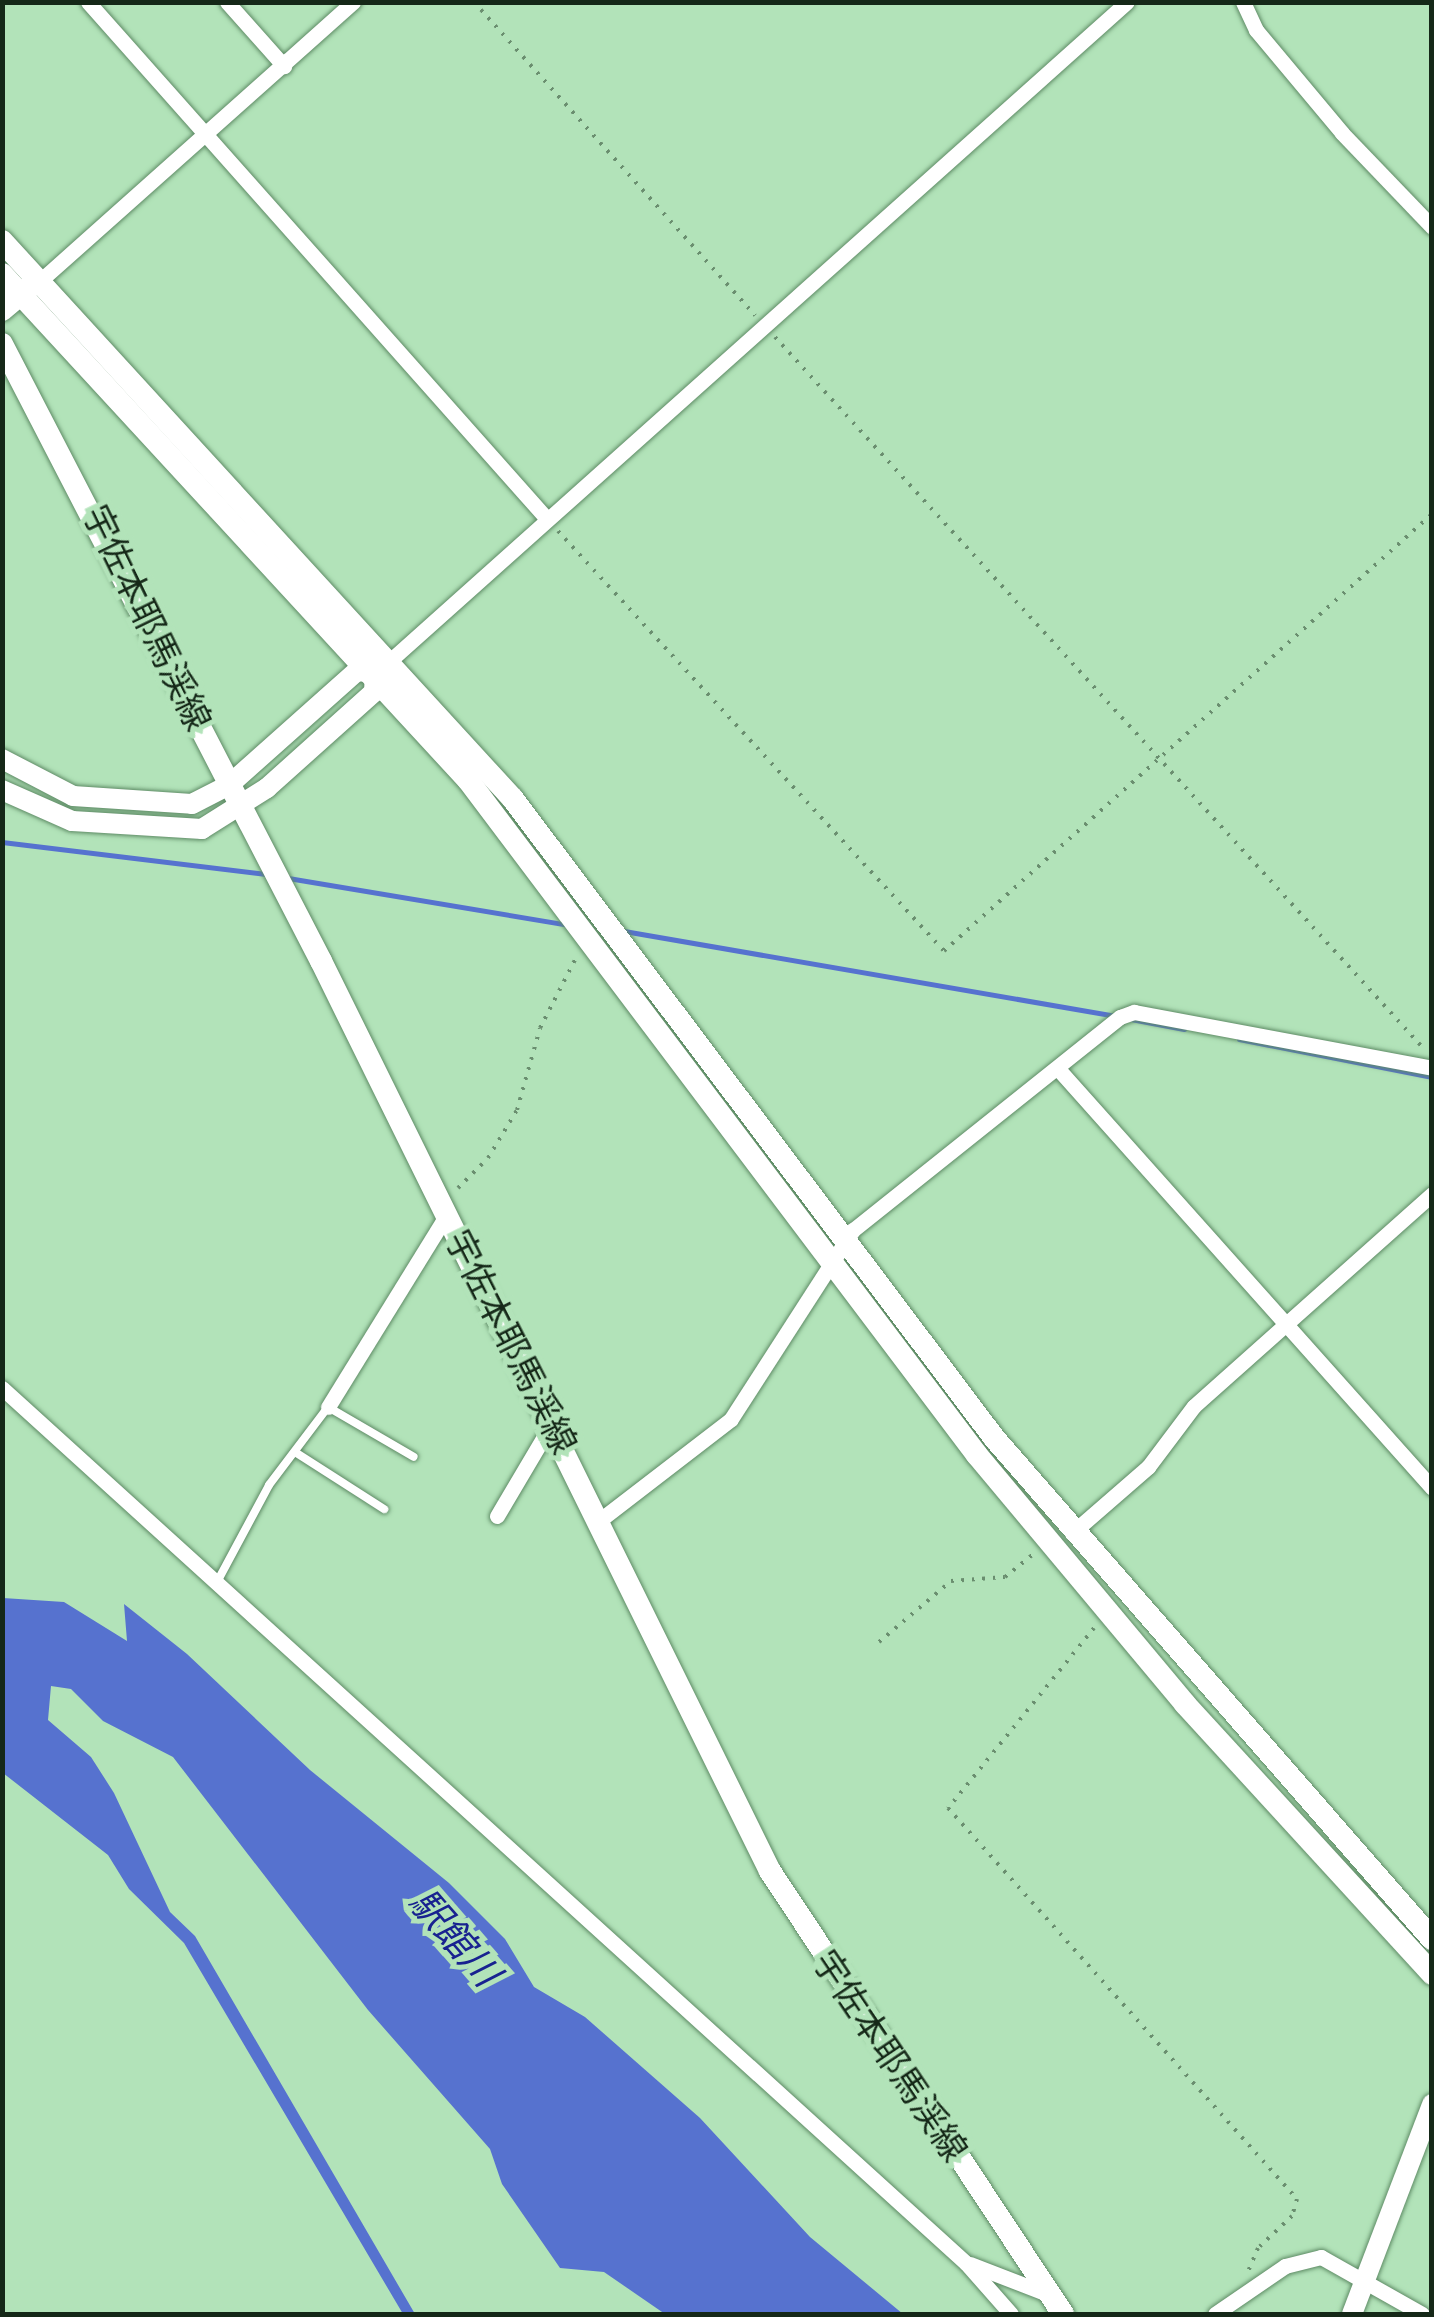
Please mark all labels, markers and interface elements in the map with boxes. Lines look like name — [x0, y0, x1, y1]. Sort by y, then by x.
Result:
street label: 宇佐本耶馬渓線 — [74, 499, 220, 737]
street label: 宇佐本耶馬渓線 — [437, 1223, 585, 1461]
water label: 駅館川 — [399, 1880, 509, 1996]
street label: 宇佐本耶馬渓線 — [804, 1943, 976, 2169]

